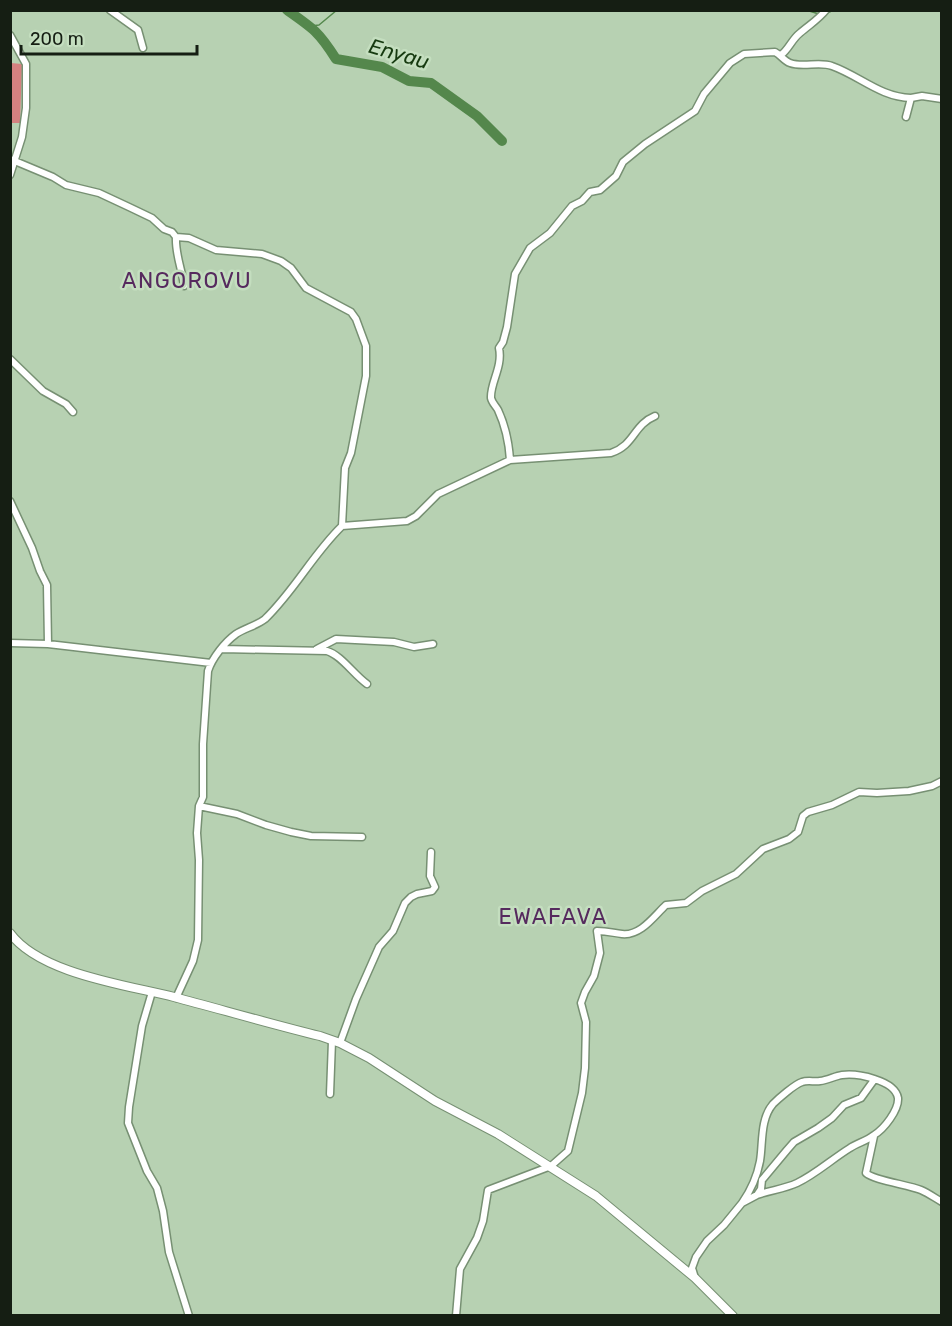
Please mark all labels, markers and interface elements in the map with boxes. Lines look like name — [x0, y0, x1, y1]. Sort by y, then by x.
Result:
scale bar — [21, 18, 196, 56]
text: 200 m — [30, 28, 84, 50]
water label: Enyau — [366, 33, 433, 74]
district label: ANGOROVU — [122, 267, 252, 294]
district label: EWAFAVA — [498, 903, 608, 930]

